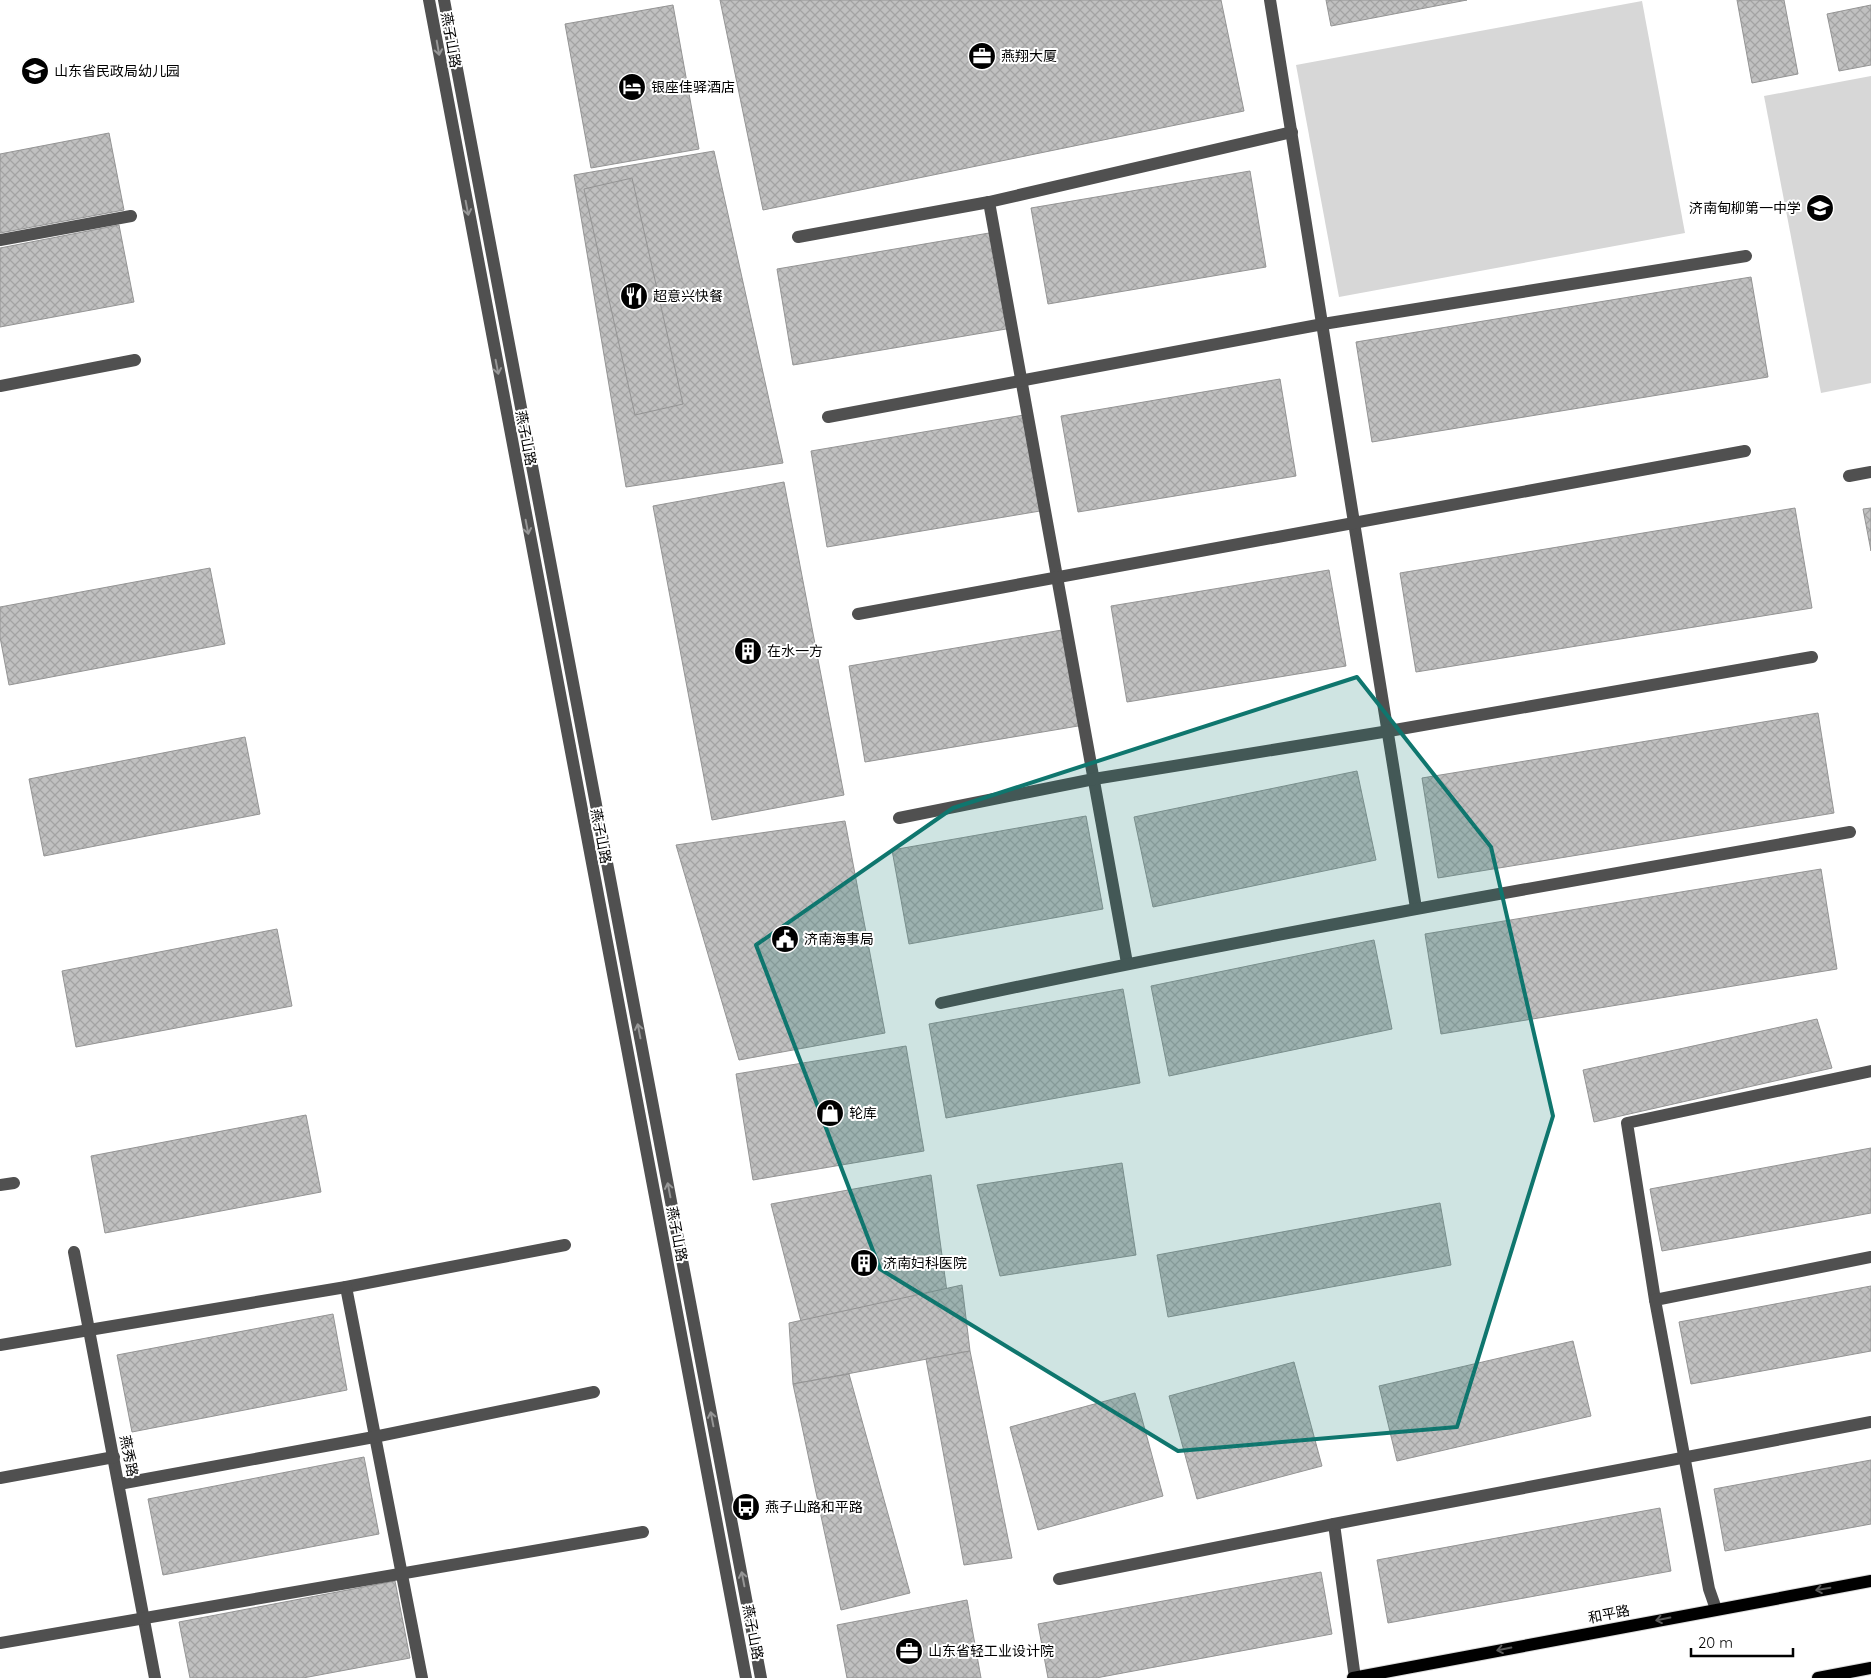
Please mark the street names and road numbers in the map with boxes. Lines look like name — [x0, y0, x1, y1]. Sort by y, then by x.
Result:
street label: 燕子山路 — [437, 11, 465, 69]
street label: 燕子山路 — [512, 409, 540, 467]
street label: 燕子山路 — [587, 807, 615, 865]
street label: 燕子山路 — [663, 1205, 691, 1263]
street label: 燕秀路 — [116, 1434, 142, 1478]
street label: 和平路 — [1587, 1601, 1631, 1627]
street label: 燕子山路 — [739, 1603, 767, 1661]

